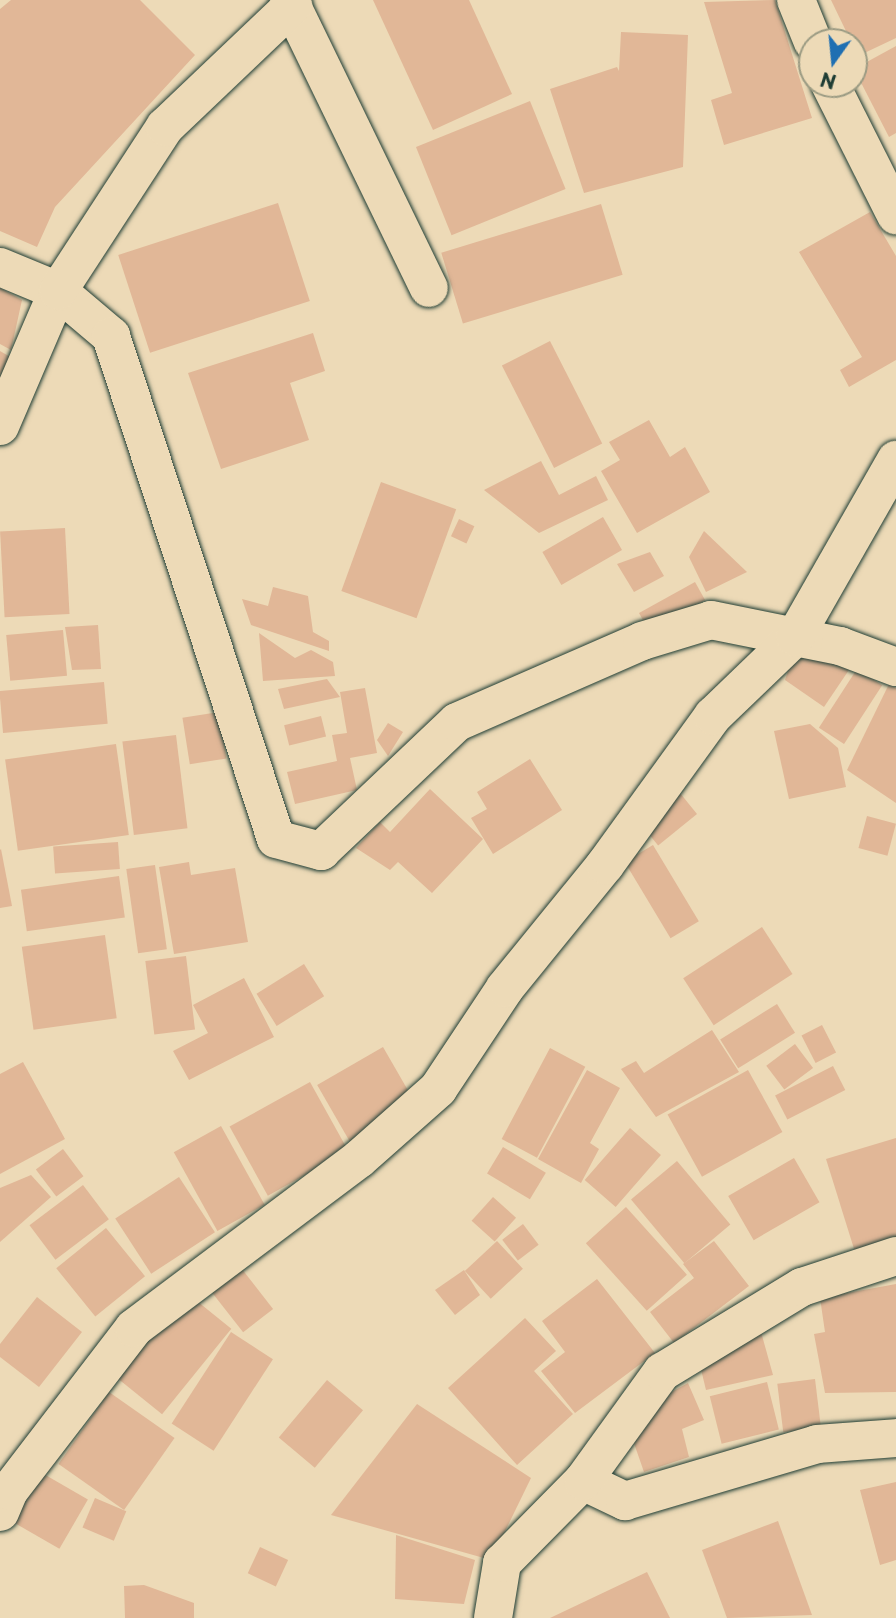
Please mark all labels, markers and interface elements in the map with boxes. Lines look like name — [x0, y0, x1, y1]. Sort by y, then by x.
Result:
north arrow — [798, 28, 868, 98]
text: N — [817, 66, 839, 97]

